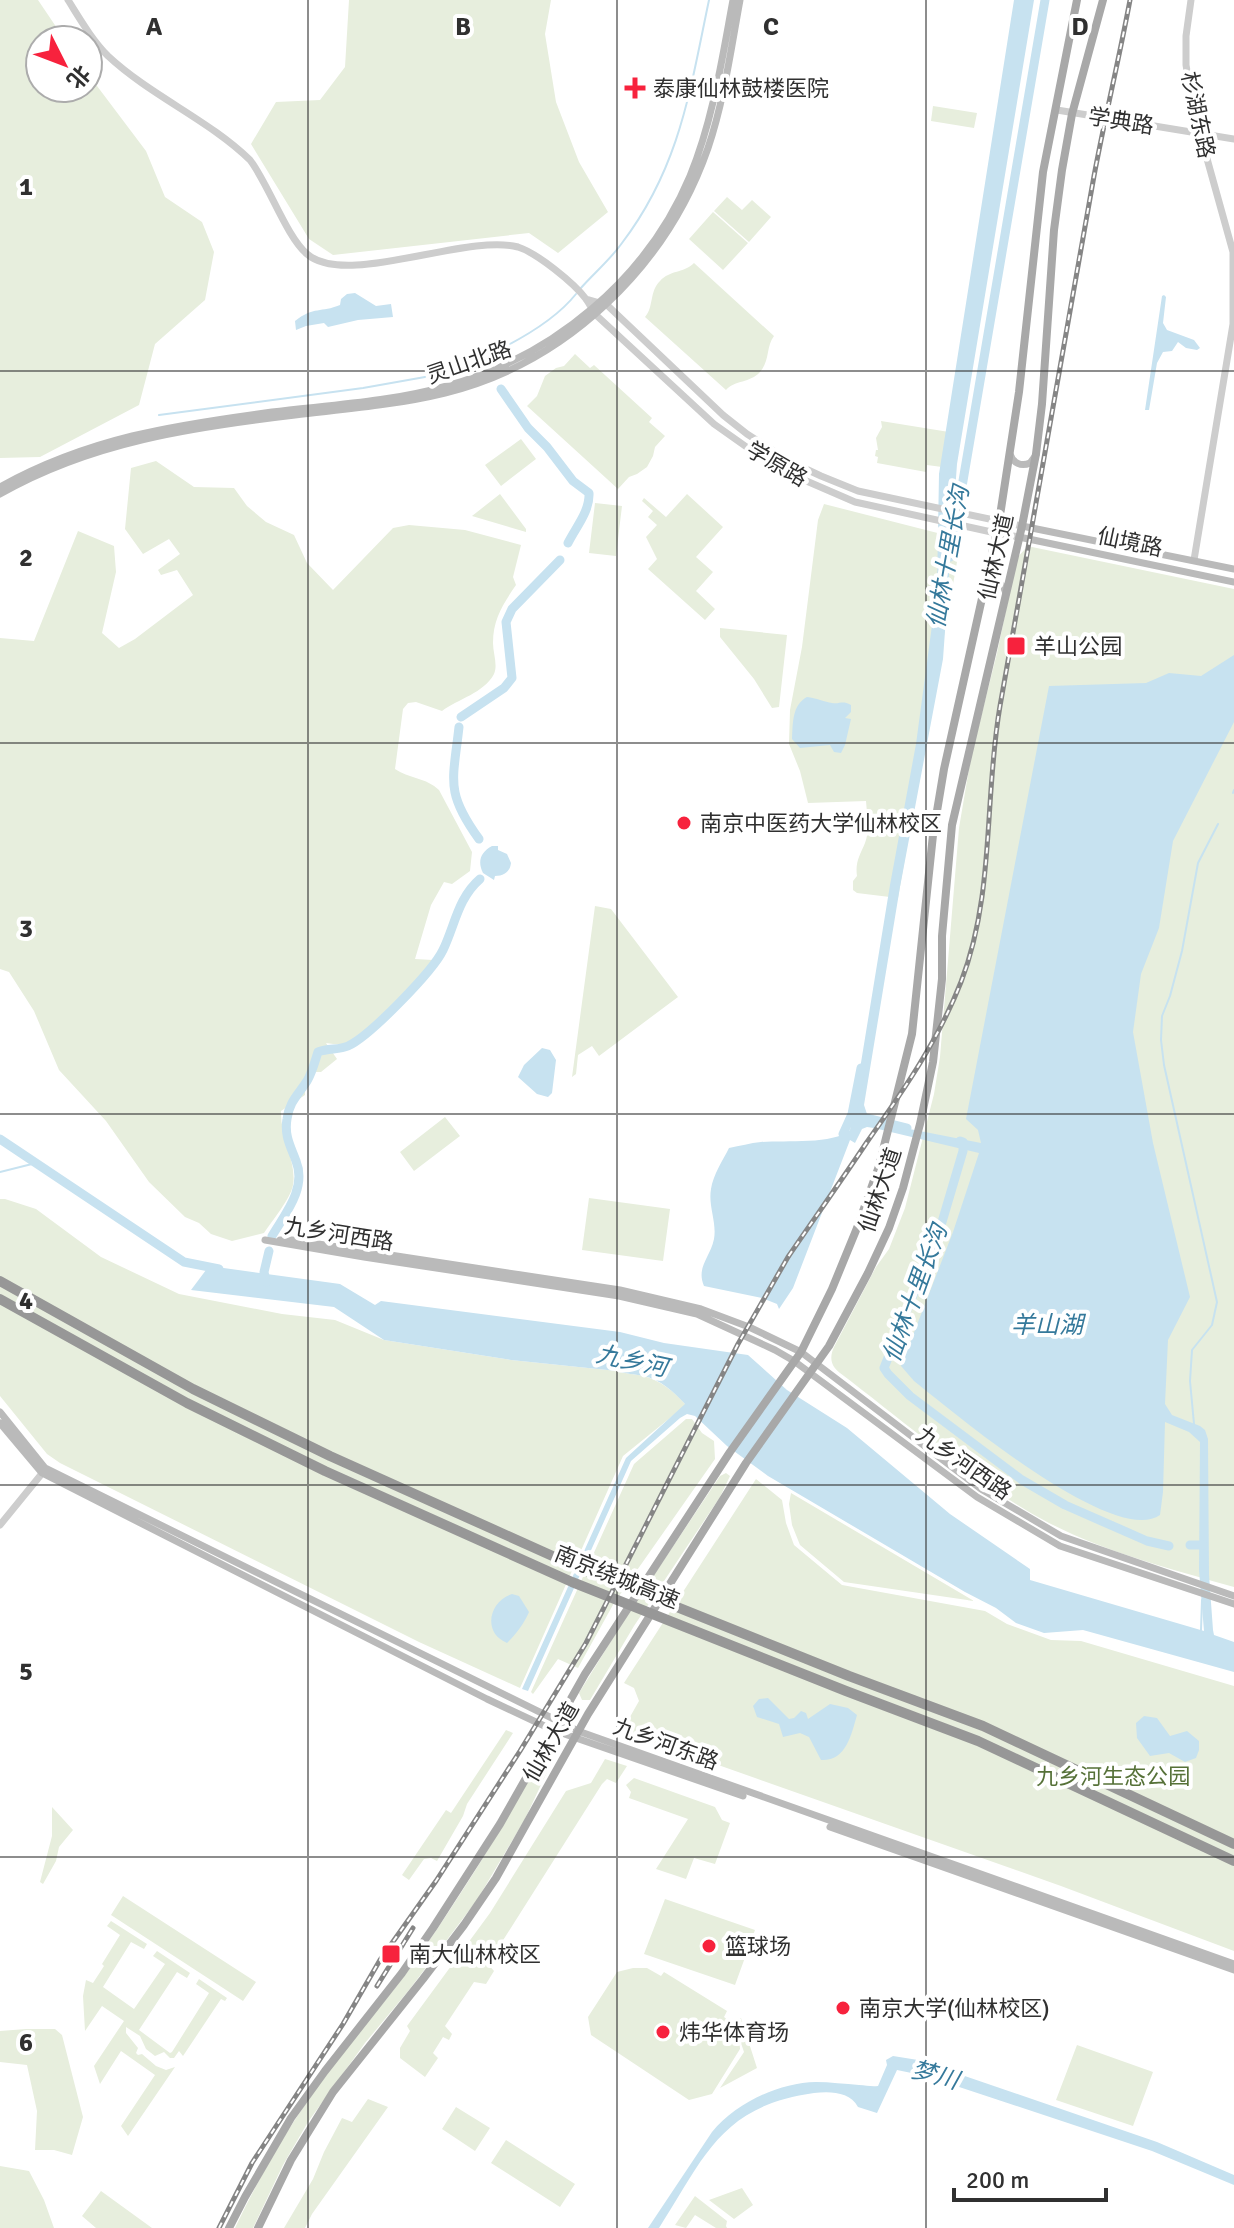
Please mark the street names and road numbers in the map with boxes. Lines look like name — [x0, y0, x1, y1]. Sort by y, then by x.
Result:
street label: 杉湖东路 — [1176, 69, 1220, 161]
street label: 学典路 — [1086, 103, 1156, 139]
street label: 灵山北路 — [423, 335, 515, 389]
street label: 学原路 — [742, 436, 812, 492]
street label: 仙林大道 — [973, 511, 1019, 603]
street label: 仙境路 — [1095, 522, 1165, 562]
street label: 仙林大道 — [853, 1144, 907, 1236]
street label: 九乡河西路 — [283, 1212, 395, 1256]
street label: 九乡河西路 — [911, 1420, 1017, 1506]
street label: 南京绕城高速 — [551, 1540, 683, 1614]
street label: 仙林大道 — [517, 1697, 585, 1787]
street label: 九乡河东路 — [610, 1713, 722, 1775]

